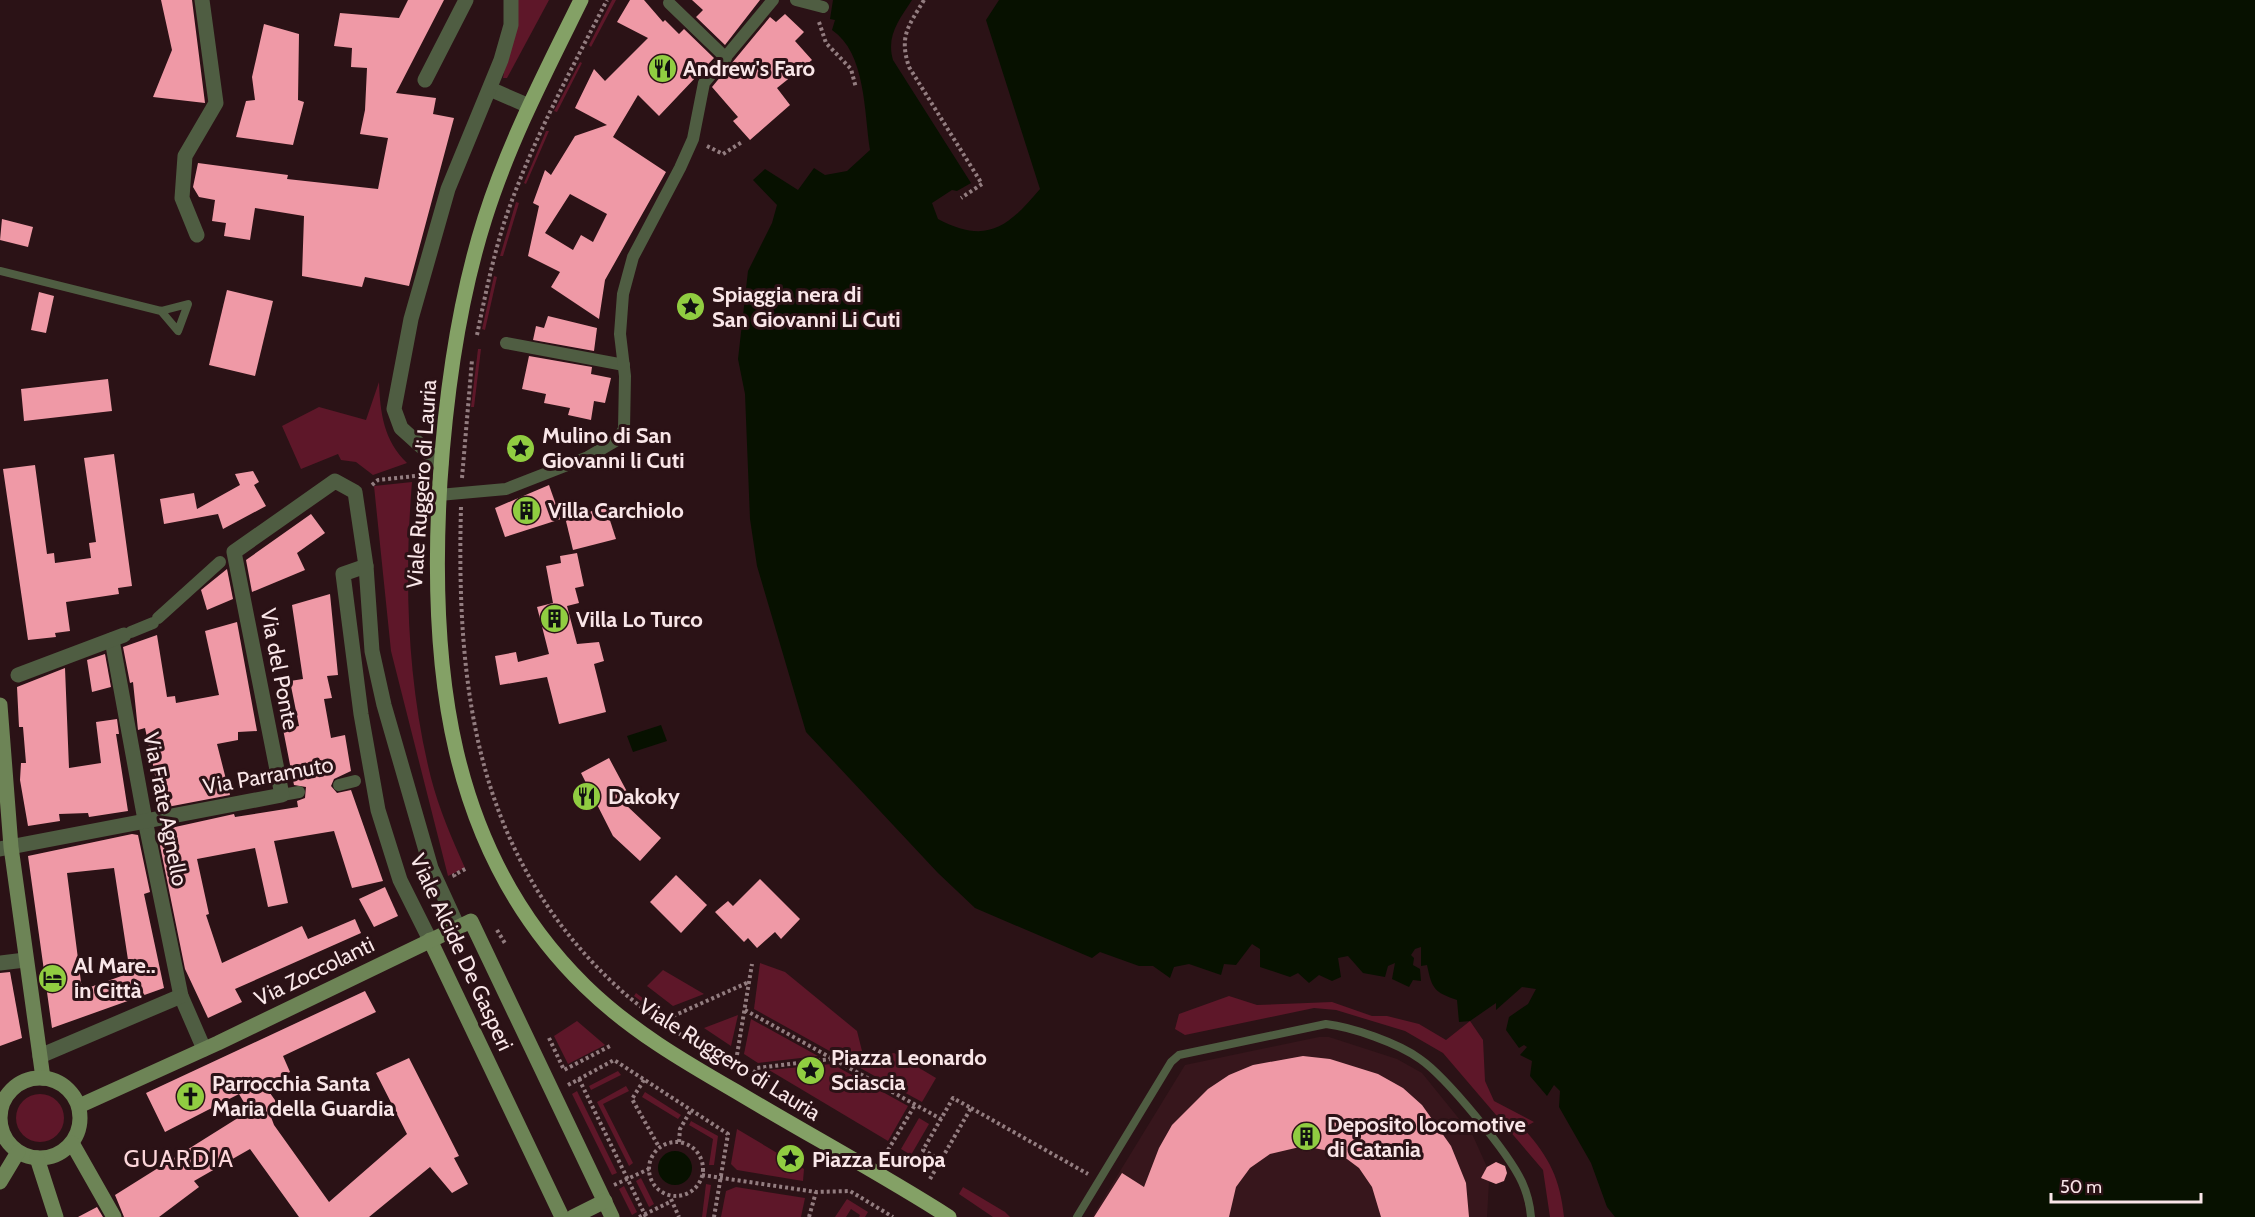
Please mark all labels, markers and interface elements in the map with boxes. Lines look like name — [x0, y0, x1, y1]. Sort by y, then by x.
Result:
restaurant icon: Andrew's Faro — [646, 52, 678, 84]
place label: Andrew's Faro — [683, 55, 815, 82]
place label: Spiaggia nera di San Giovanni Li Cuti — [712, 281, 901, 333]
place icon: Spiaggia nera di San Giovanni Li Cuti — [675, 291, 707, 323]
street label: Viale Ruggero di Lauria — [401, 378, 442, 589]
place label: Mulino di San Giovanni li Cuti — [542, 422, 685, 474]
place icon: Mulino di San Giovanni li Cuti — [505, 432, 537, 464]
building icon: Villa Carchiolo — [511, 494, 543, 526]
place label: Villa Carchiolo — [548, 497, 684, 524]
building icon: Villa Lo Turco — [539, 603, 571, 635]
street label: Via del Ponte — [254, 606, 305, 732]
place label: Villa Lo Turco — [576, 606, 703, 633]
street label: Via Frate Agnello — [137, 730, 194, 888]
street label: Via Parramuto — [201, 751, 335, 800]
restaurant icon: Dakoky — [571, 780, 603, 812]
place label: Dakoky — [608, 783, 680, 810]
street label: Viale Alcide De Gasperi — [404, 849, 519, 1055]
street label: Via Zoccolanti — [250, 931, 378, 1012]
place label: Al Mare.. in Città — [74, 952, 156, 1004]
hotel icon: Al Mare.. in Città — [37, 962, 69, 994]
street label: Viale Ruggero di Lauria — [634, 992, 826, 1127]
place label: Piazza Leonardo Sciascia — [831, 1044, 987, 1096]
place icon: Piazza Leonardo Sciascia — [794, 1054, 826, 1086]
place label: Parrocchia Santa Maria della Guardia — [212, 1070, 394, 1122]
church icon: Parrocchia Santa Maria della Guardia — [175, 1080, 207, 1112]
place label: Deposito locomotive di Catania — [1327, 1111, 1526, 1163]
building icon: Deposito locomotive di Catania — [1290, 1121, 1322, 1153]
place icon: Piazza Europa — [775, 1143, 807, 1175]
district label: GUARDIA — [123, 1144, 235, 1173]
place label: Piazza Europa — [812, 1146, 945, 1173]
scale bar — [2051, 1166, 2201, 1204]
text: 50 m — [2060, 1176, 2102, 1198]

